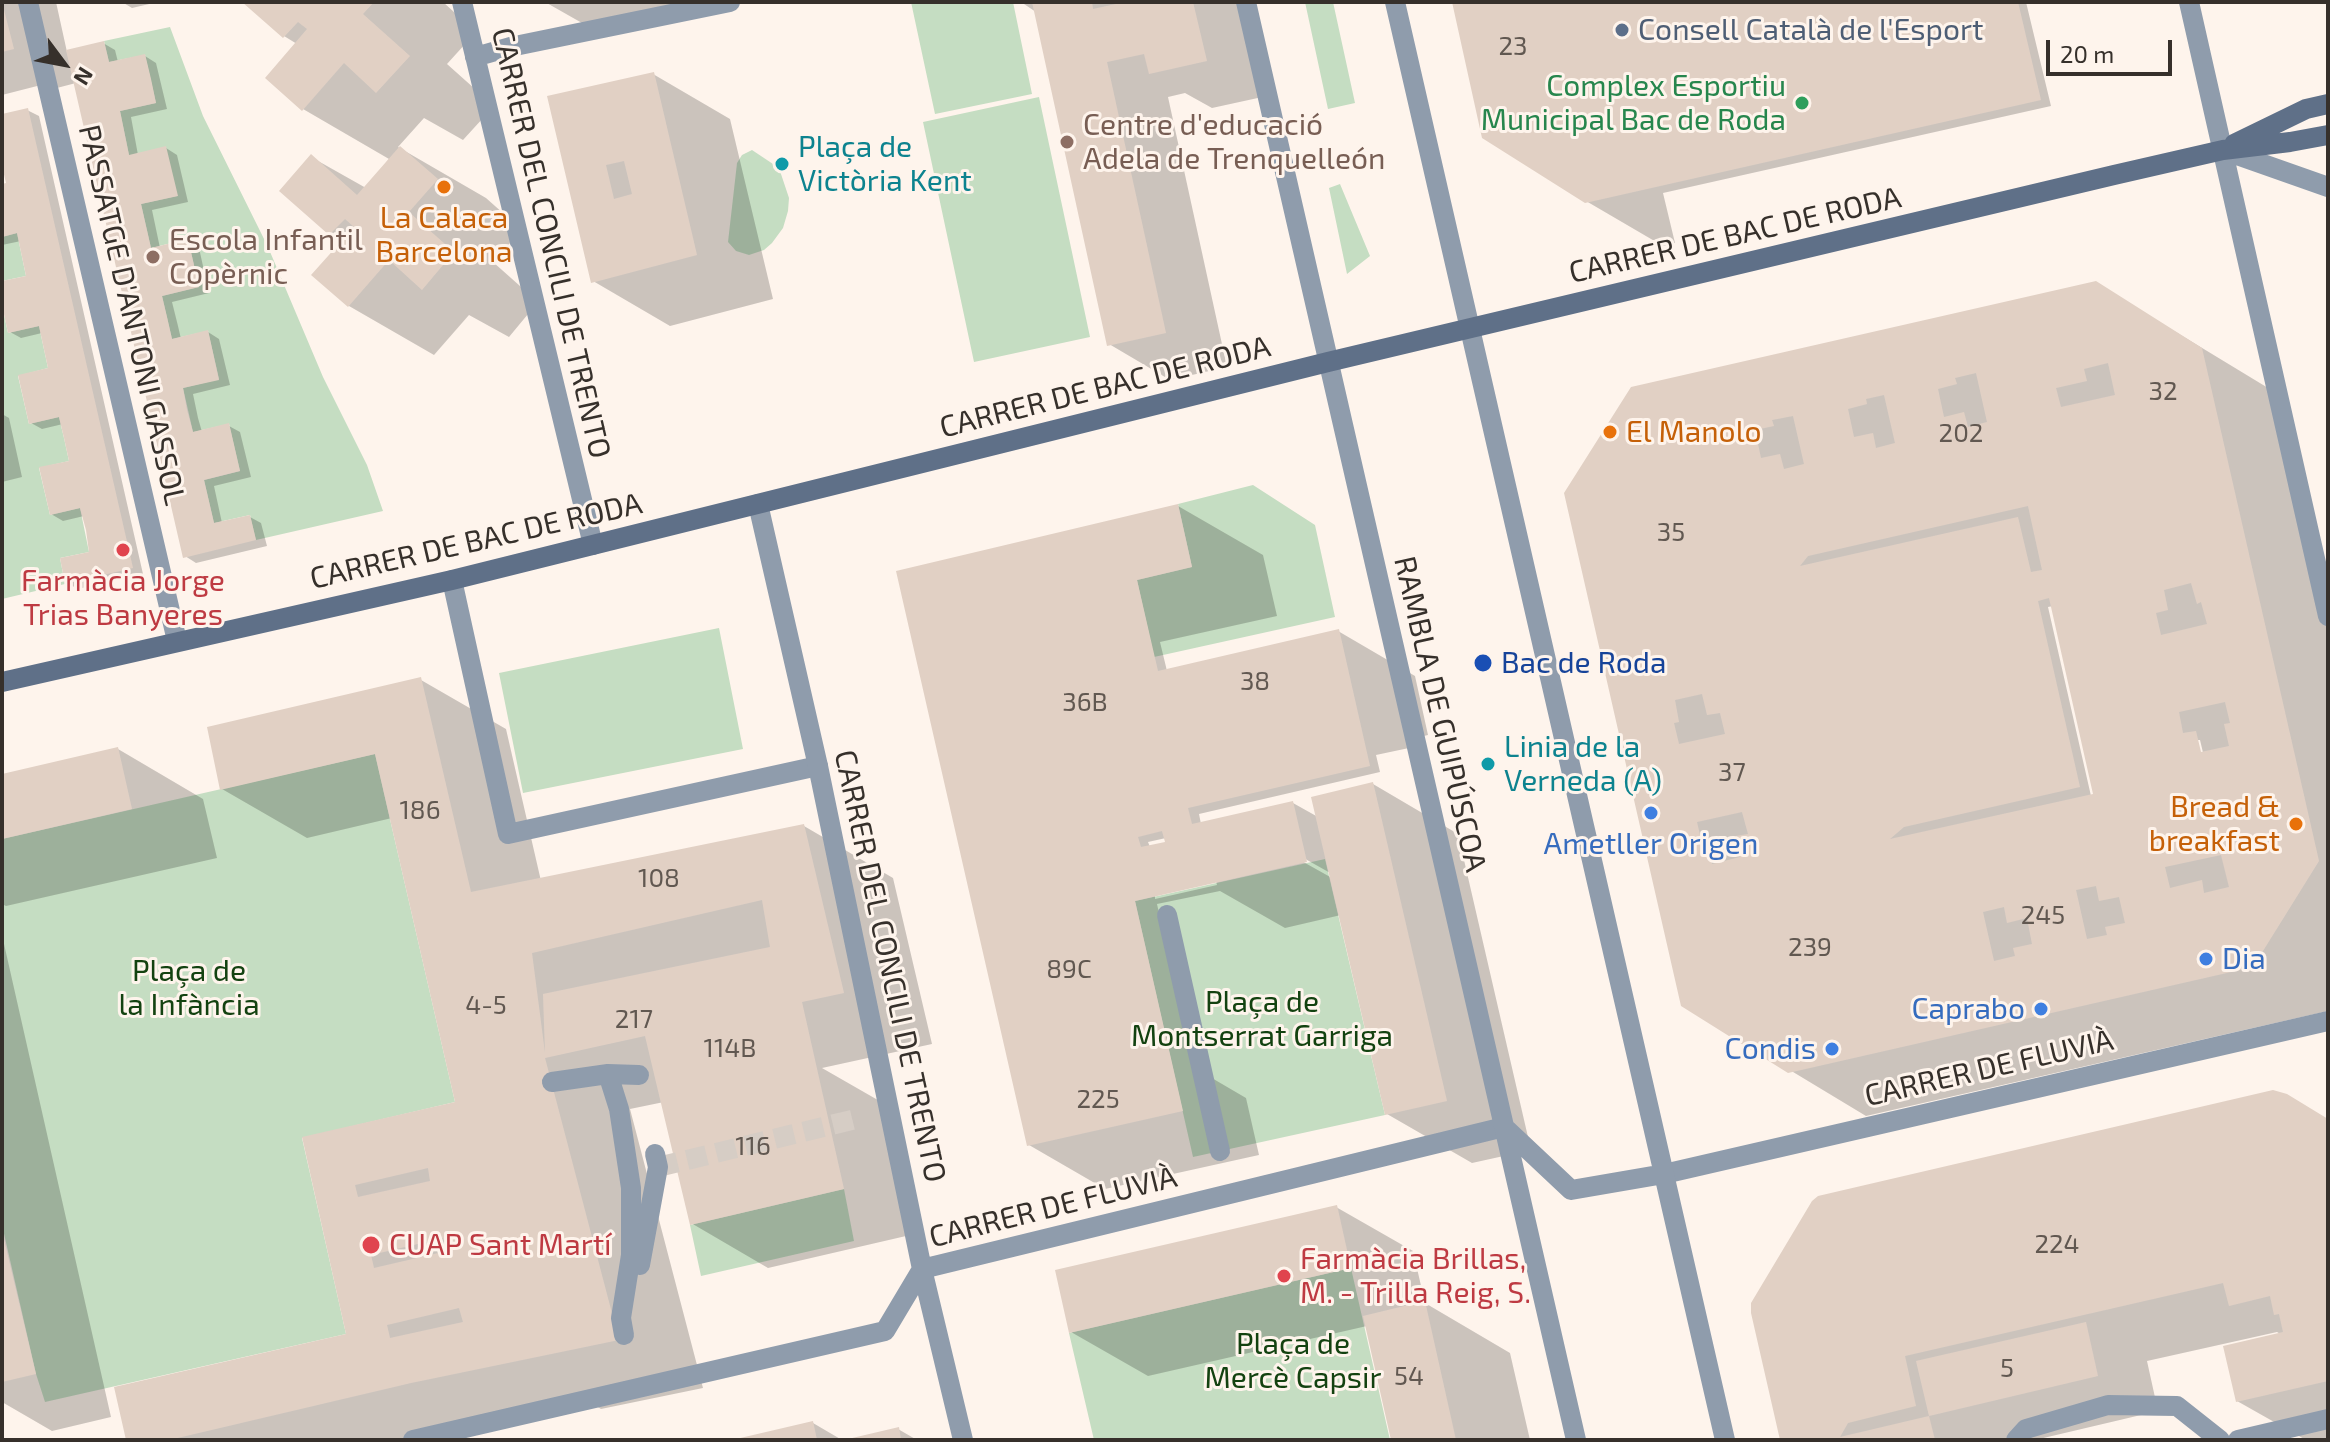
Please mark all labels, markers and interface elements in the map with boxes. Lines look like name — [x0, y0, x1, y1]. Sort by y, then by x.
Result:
place label: Consell Català de l'Esport — [1638, 12, 1983, 48]
marker: Consell Català de l'Esport — [1613, 21, 1631, 39]
north arrow — [24, 24, 104, 104]
street label: CARRER DEL CONCILI DE TRENTO — [484, 24, 618, 462]
scale bar — [2050, 24, 2176, 74]
house number: 23 — [1498, 30, 1528, 62]
text: 20 m — [2060, 39, 2114, 68]
text: N — [69, 63, 100, 90]
place label: Complex Esportiu Municipal Bac de Roda — [1481, 68, 1786, 138]
marker: Complex Esportiu Municipal Bac de Roda — [1793, 94, 1811, 112]
place label: Centre d'educació Adela de Trenquelleón — [1083, 107, 1386, 178]
street label: PASSATGE D'ANTONI GASSOL — [71, 121, 193, 509]
place label: Plaça de Victòria Kent — [798, 129, 972, 200]
marker: Centre d'educació Adela de Trenquelleón — [1058, 133, 1076, 151]
marker: Plaça de Victòria Kent — [773, 155, 791, 173]
marker: La Calaca Barcelona — [435, 178, 453, 196]
street label: CARRER DE BAC DE RODA — [1565, 179, 1905, 291]
place label: La Calaca Barcelona — [375, 200, 513, 270]
place label: Escola Infantil Copèrnic — [169, 222, 363, 292]
marker: Escola Infantil Copèrnic — [144, 248, 162, 266]
street label: CARRER DE BAC DE RODA — [936, 328, 1274, 446]
house number: 32 — [2148, 375, 2178, 407]
place label: El Manolo — [1626, 414, 1762, 450]
house number: 202 — [1939, 417, 1983, 449]
marker: El Manolo — [1601, 423, 1619, 441]
street label: CARRER DE BAC DE RODA — [306, 485, 646, 597]
house number: 35 — [1657, 516, 1685, 548]
marker: Farmàcia Jorge Trias Banyeres — [114, 541, 132, 559]
street label: RAMBLA DE GUIPÚSCOA — [1386, 553, 1494, 875]
place label: Farmàcia Jorge Trias Banyeres — [21, 563, 225, 634]
place label: Bac de Roda — [1501, 645, 1667, 681]
marker: Bac de Roda — [1472, 652, 1494, 674]
house number: 38 — [1240, 665, 1270, 697]
house number: 36B — [1062, 686, 1108, 718]
place label: Linia de la Verneda (A) — [1504, 729, 1662, 800]
street label: CARRER DEL CONCILI DE TRENTO — [827, 747, 953, 1185]
marker: Linia de la Verneda (A) — [1479, 755, 1497, 773]
house number: 37 — [1718, 756, 1746, 788]
place label: Bread & breakfast — [2149, 789, 2280, 860]
house number: 186 — [399, 794, 441, 826]
marker: Ametller Origen — [1642, 804, 1660, 822]
marker: Bread & breakfast — [2287, 815, 2305, 833]
place label: Ametller Origen — [1544, 826, 1758, 862]
house number: 108 — [638, 862, 680, 894]
house number: 245 — [2021, 899, 2065, 931]
house number: 239 — [1788, 931, 1832, 963]
place label: Dia — [2222, 941, 2266, 977]
marker: Dia — [2197, 950, 2215, 968]
park label: Plaça de la Infància — [118, 953, 260, 1024]
house number: 89C — [1046, 953, 1092, 985]
park label: Plaça de Montserrat Garriga — [1131, 984, 1393, 1054]
house number: 4-5 — [465, 989, 507, 1021]
place label: Caprabo — [1911, 991, 2025, 1027]
marker: Caprabo — [2032, 1000, 2050, 1018]
house number: 217 — [615, 1003, 653, 1035]
street label: CARRER DE FLUVIÀ — [1861, 1022, 2117, 1114]
place label: Condis — [1725, 1031, 1816, 1067]
house number: 114B — [704, 1032, 756, 1064]
marker: Condis — [1823, 1040, 1841, 1058]
house number: 225 — [1076, 1083, 1120, 1115]
house number: 116 — [735, 1130, 771, 1162]
street label: CARRER DE FLUVIÀ — [925, 1159, 1181, 1255]
place label: CUAP Sant Martí — [389, 1227, 612, 1263]
house number: 224 — [2034, 1228, 2080, 1260]
marker: CUAP Sant Martí — [360, 1234, 382, 1256]
place label: Farmàcia Brillas, M. - Trilla Reig, S. — [1300, 1241, 1531, 1312]
marker: Farmàcia Brillas, M. - Trilla Reig, S. — [1275, 1267, 1293, 1285]
park label: Plaça de Mercè Capsir — [1205, 1326, 1381, 1396]
house number: 5 — [2000, 1352, 2014, 1384]
house number: 54 — [1394, 1360, 1424, 1392]

